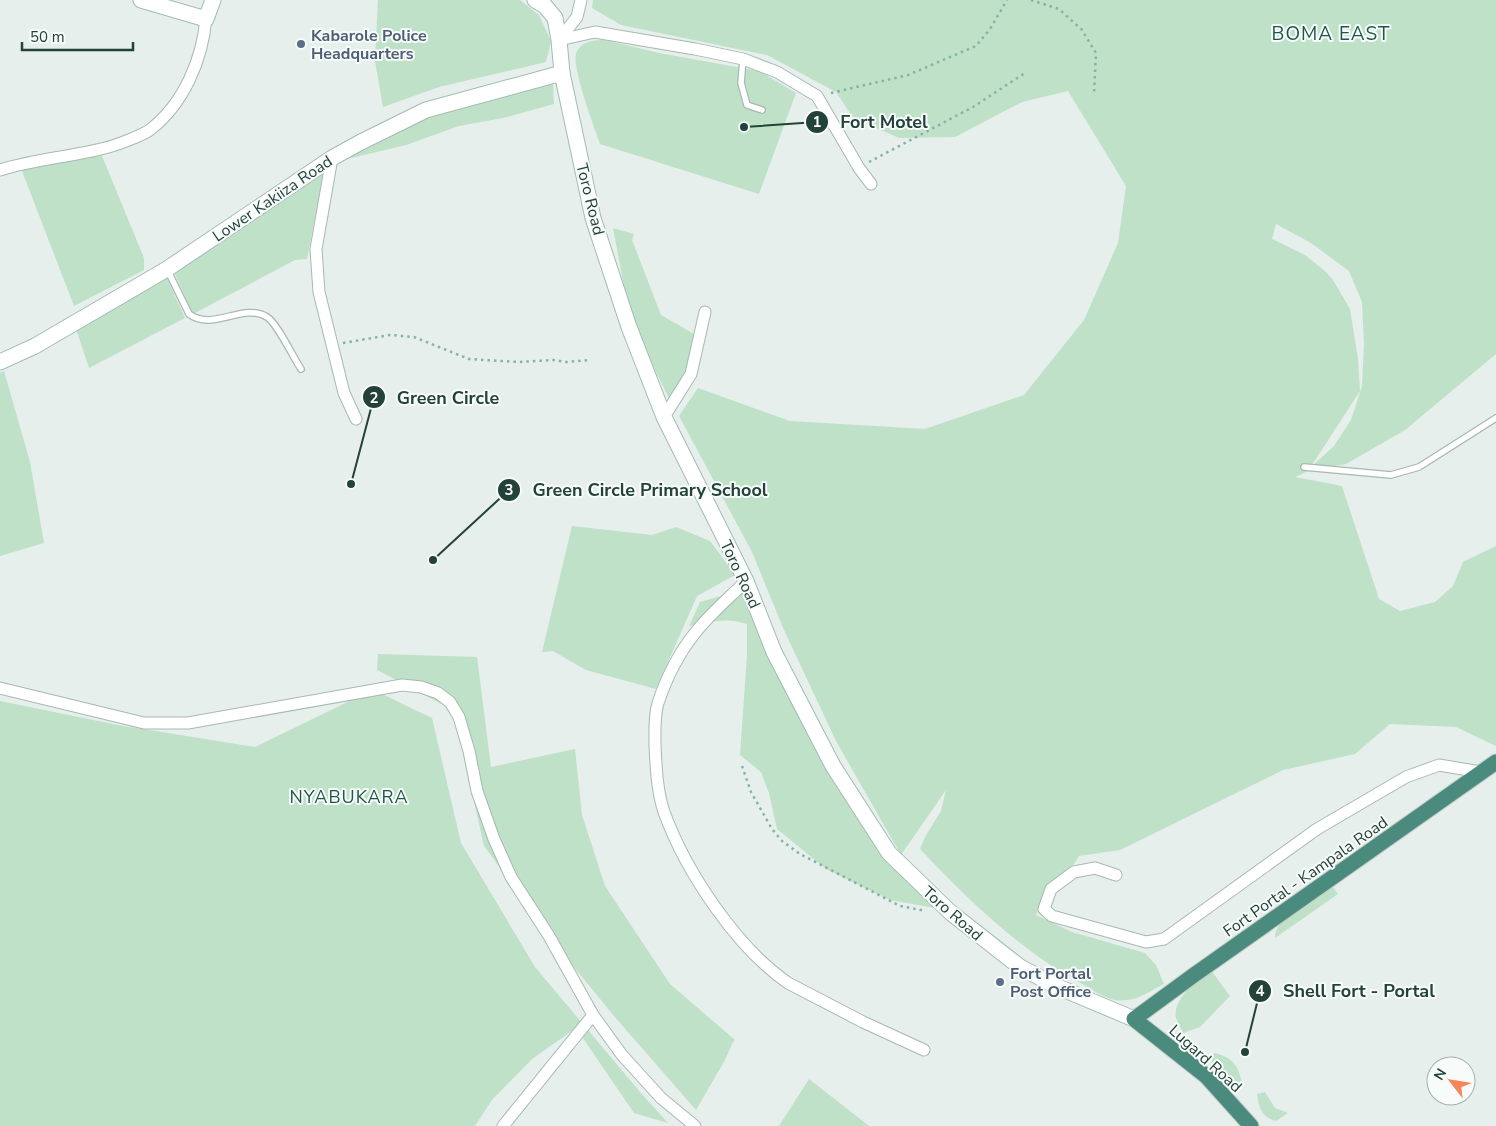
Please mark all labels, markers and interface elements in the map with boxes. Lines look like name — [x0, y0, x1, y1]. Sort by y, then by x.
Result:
scale bar — [22, 20, 134, 52]
district label: BOMA EAST — [1272, 21, 1390, 47]
place label: Kabarole Police Headquarters — [311, 25, 427, 65]
text: 50 m — [30, 27, 65, 47]
marker: Kabarole Police Headquarters — [295, 38, 307, 50]
callout: Fort Motel — [805, 106, 938, 139]
text: Fort Motel — [840, 110, 928, 134]
text: 1 — [812, 112, 822, 132]
street label: Lower Kakiiza Road — [208, 151, 337, 247]
street label: Toro Road — [571, 161, 610, 237]
callout: Green Circle — [362, 381, 510, 414]
text: Green Circle — [397, 386, 500, 410]
text: 2 — [369, 388, 379, 408]
callout: Green Circle Primary School — [497, 473, 777, 506]
text: Green Circle Primary School — [532, 478, 768, 502]
text: 3 — [504, 480, 514, 500]
street label: Toro Road — [715, 537, 766, 612]
district label: NYABUKARA — [289, 785, 409, 809]
street label: Fort Portal - Kampala Road — [1219, 811, 1392, 942]
street label: Toro Road — [918, 881, 987, 946]
place label: Fort Portal Post Office — [1010, 963, 1092, 1003]
callout: Shell Fort - Portal — [1248, 974, 1445, 1007]
marker: Fort Portal Post Office — [994, 976, 1006, 988]
text: Shell Fort - Portal — [1283, 979, 1435, 1003]
text: 4 — [1255, 981, 1265, 1001]
street label: Lugard Road — [1164, 1020, 1247, 1098]
north arrow — [1426, 1056, 1476, 1106]
text: N — [1429, 1065, 1451, 1084]

